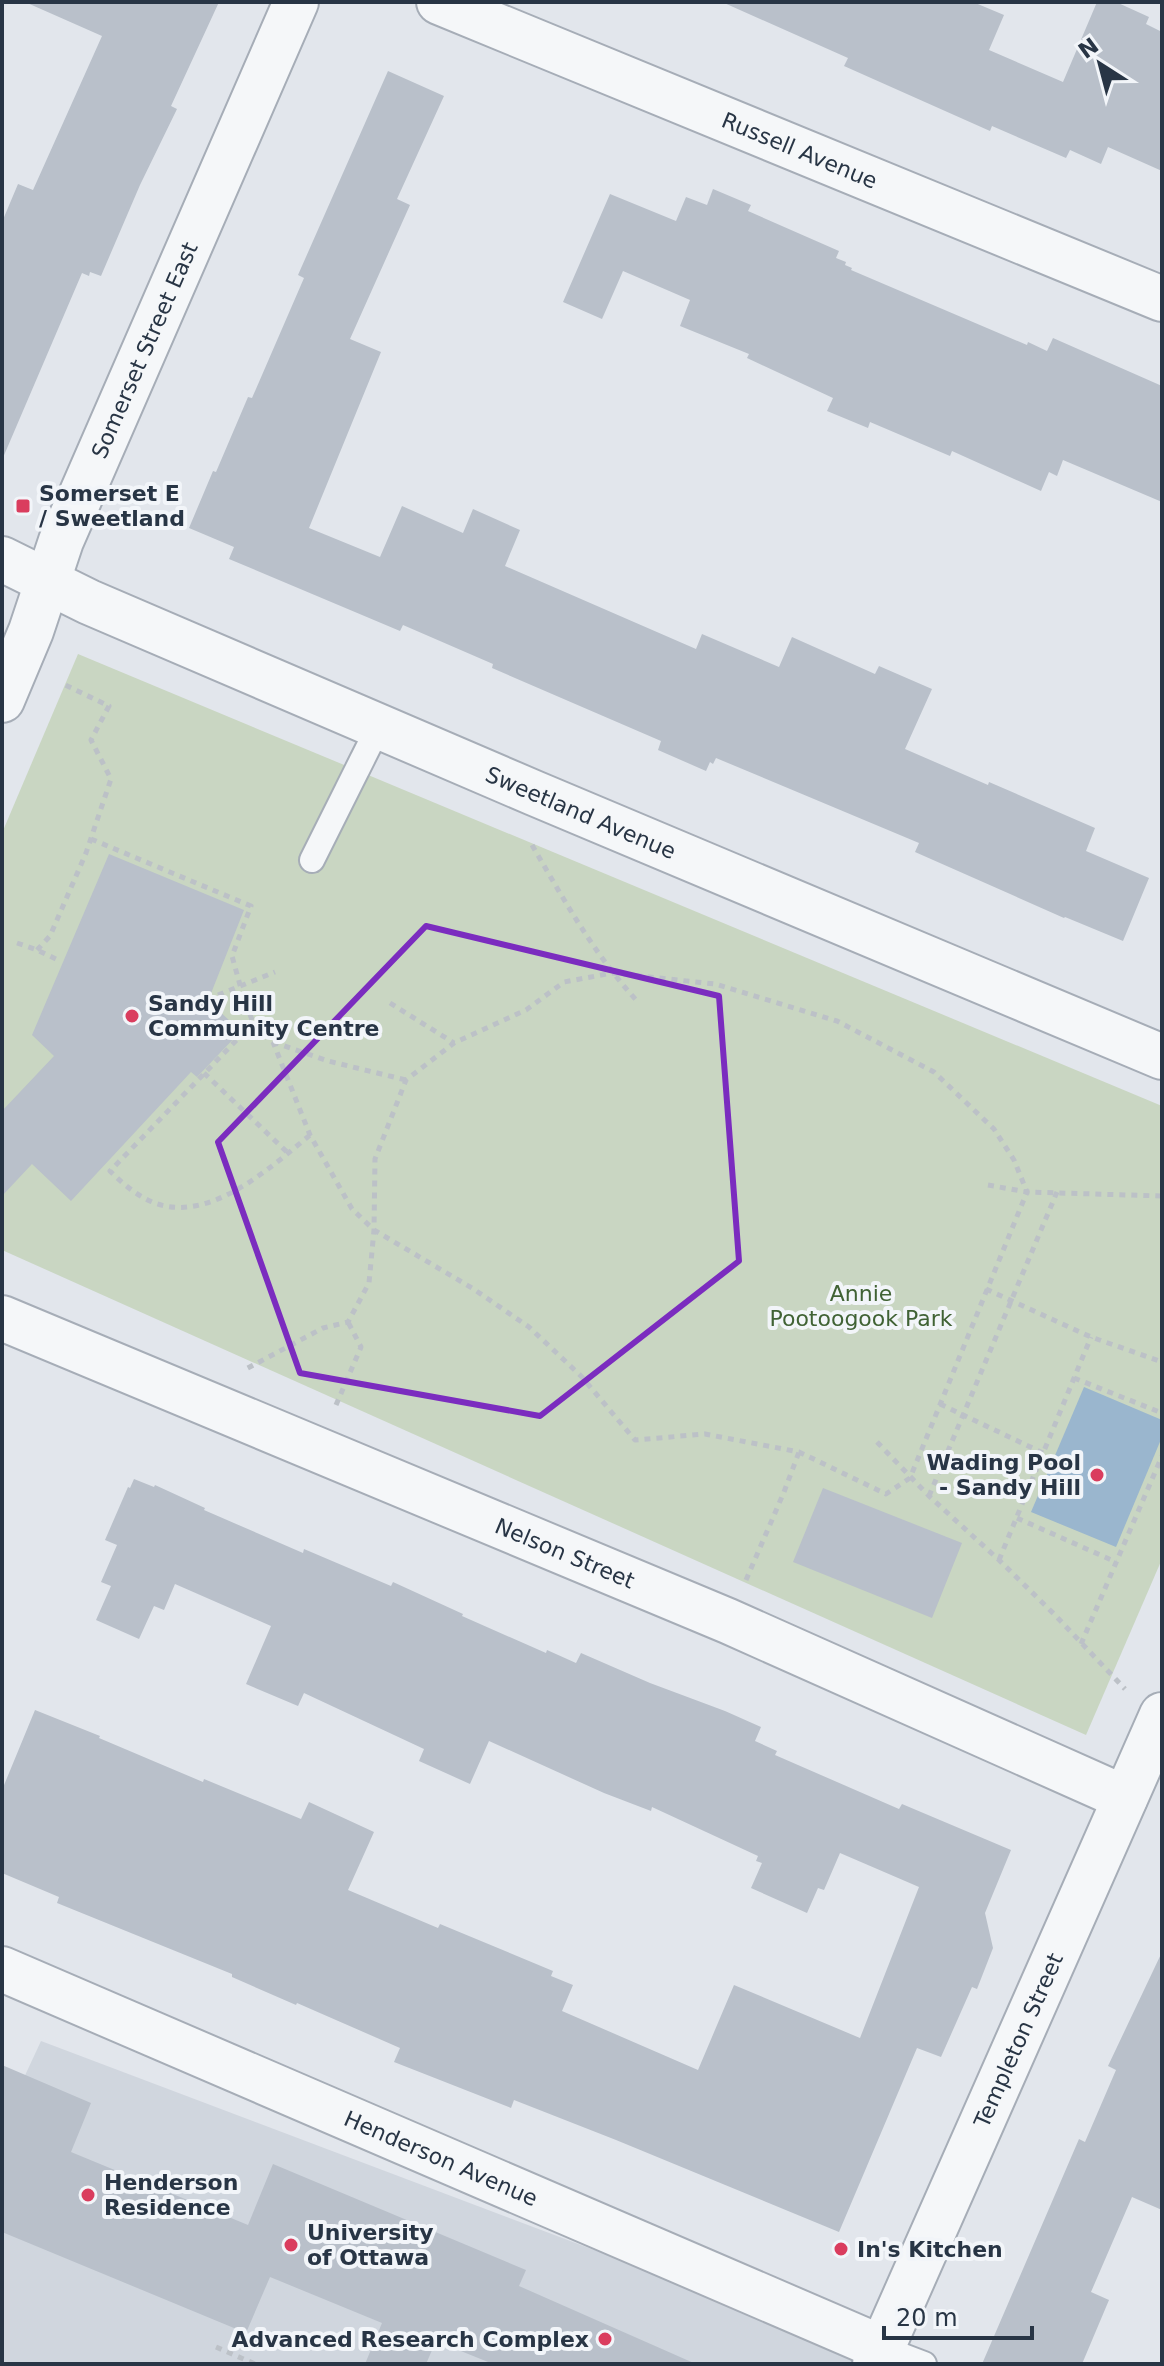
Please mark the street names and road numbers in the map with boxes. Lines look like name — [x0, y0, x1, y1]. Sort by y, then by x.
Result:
street label: Russell Avenue — [718, 107, 881, 193]
street label: Somerset Street East — [86, 238, 203, 462]
street label: Sweetland Avenue — [482, 761, 680, 864]
street label: Nelson Street — [491, 1513, 639, 1593]
street label: Templeton Street — [968, 1949, 1068, 2132]
street label: Henderson Avenue — [340, 2105, 542, 2211]

